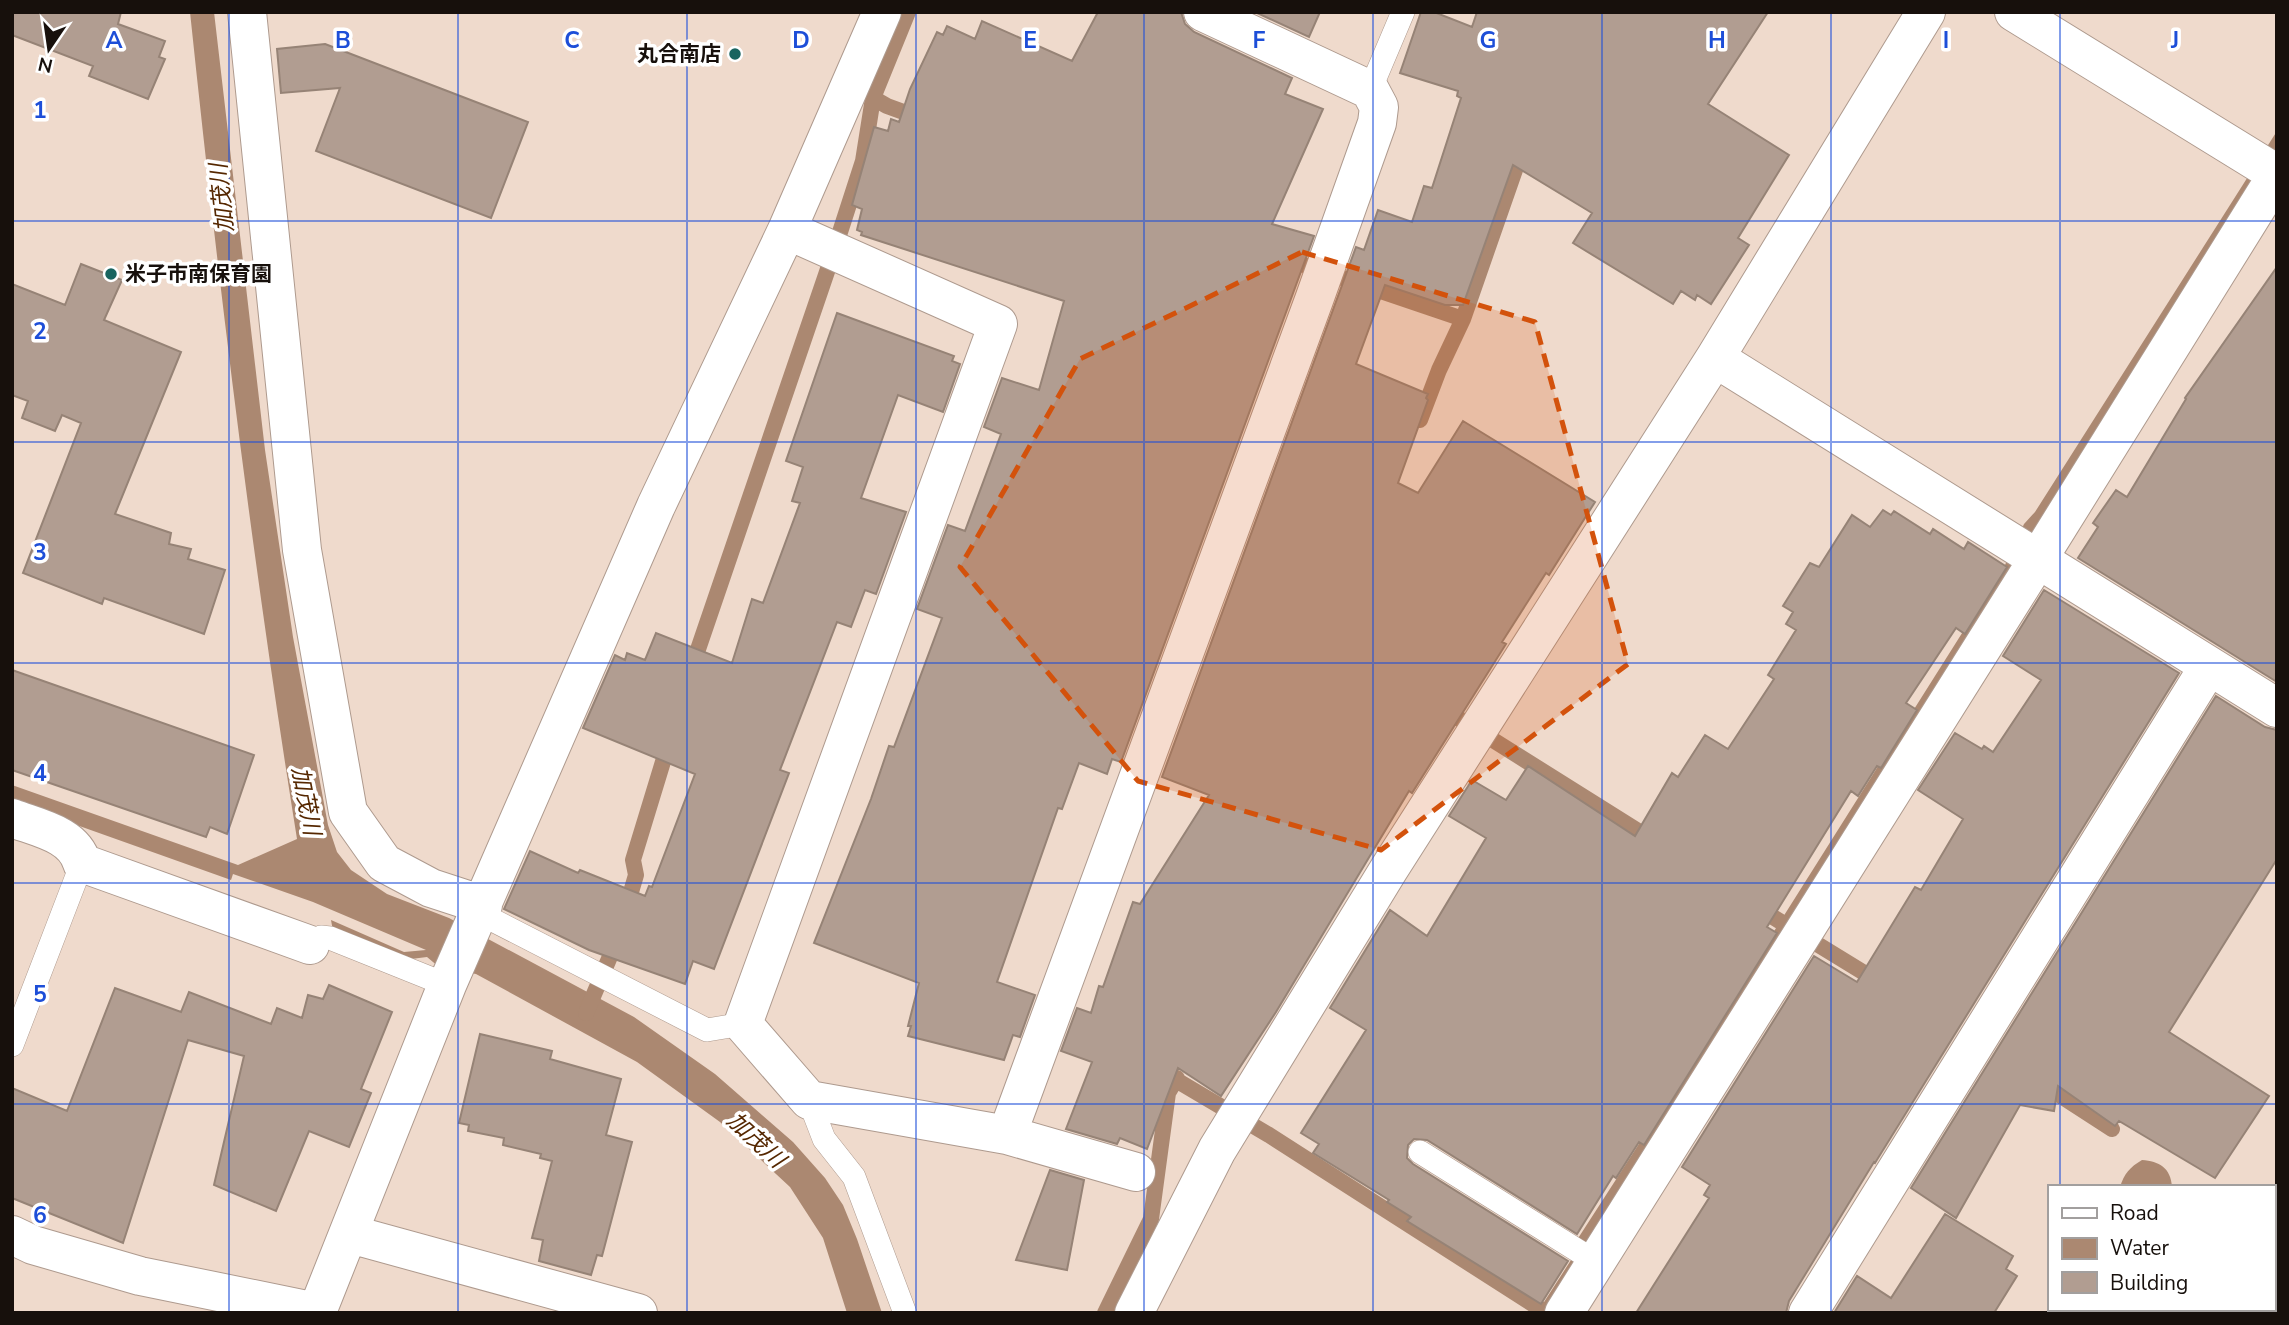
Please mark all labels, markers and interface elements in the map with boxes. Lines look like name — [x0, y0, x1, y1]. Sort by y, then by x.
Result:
north arrow — [14, 14, 84, 84]
text: A — [105, 25, 123, 56]
text: B — [335, 25, 351, 56]
text: C — [564, 25, 580, 56]
text: D — [792, 25, 810, 56]
text: E — [1023, 25, 1037, 56]
text: F — [1253, 25, 1266, 56]
text: G — [1480, 25, 1496, 56]
text: H — [1708, 25, 1726, 56]
text: I — [1943, 25, 1949, 56]
text: J — [2170, 25, 2179, 56]
place label: 丸合南店 — [637, 40, 721, 68]
marker: 丸合南店 — [727, 46, 743, 62]
text: N — [36, 50, 55, 79]
text: 1 — [33, 95, 47, 126]
water label: 加茂川 — [203, 159, 241, 234]
place label: 米子市南保育園 — [125, 260, 272, 288]
marker: 米子市南保育園 — [103, 266, 119, 282]
text: 2 — [33, 316, 47, 347]
text: 3 — [33, 537, 47, 568]
text: 4 — [33, 758, 47, 789]
water label: 加茂川 — [284, 764, 328, 841]
text: 5 — [33, 979, 47, 1010]
water label: 加茂川 — [720, 1105, 794, 1177]
legend — [2048, 1185, 2275, 1311]
text: Road — [2110, 1199, 2159, 1227]
text: 6 — [33, 1200, 47, 1231]
text: Water — [2110, 1234, 2169, 1262]
text: Building — [2110, 1269, 2188, 1297]

